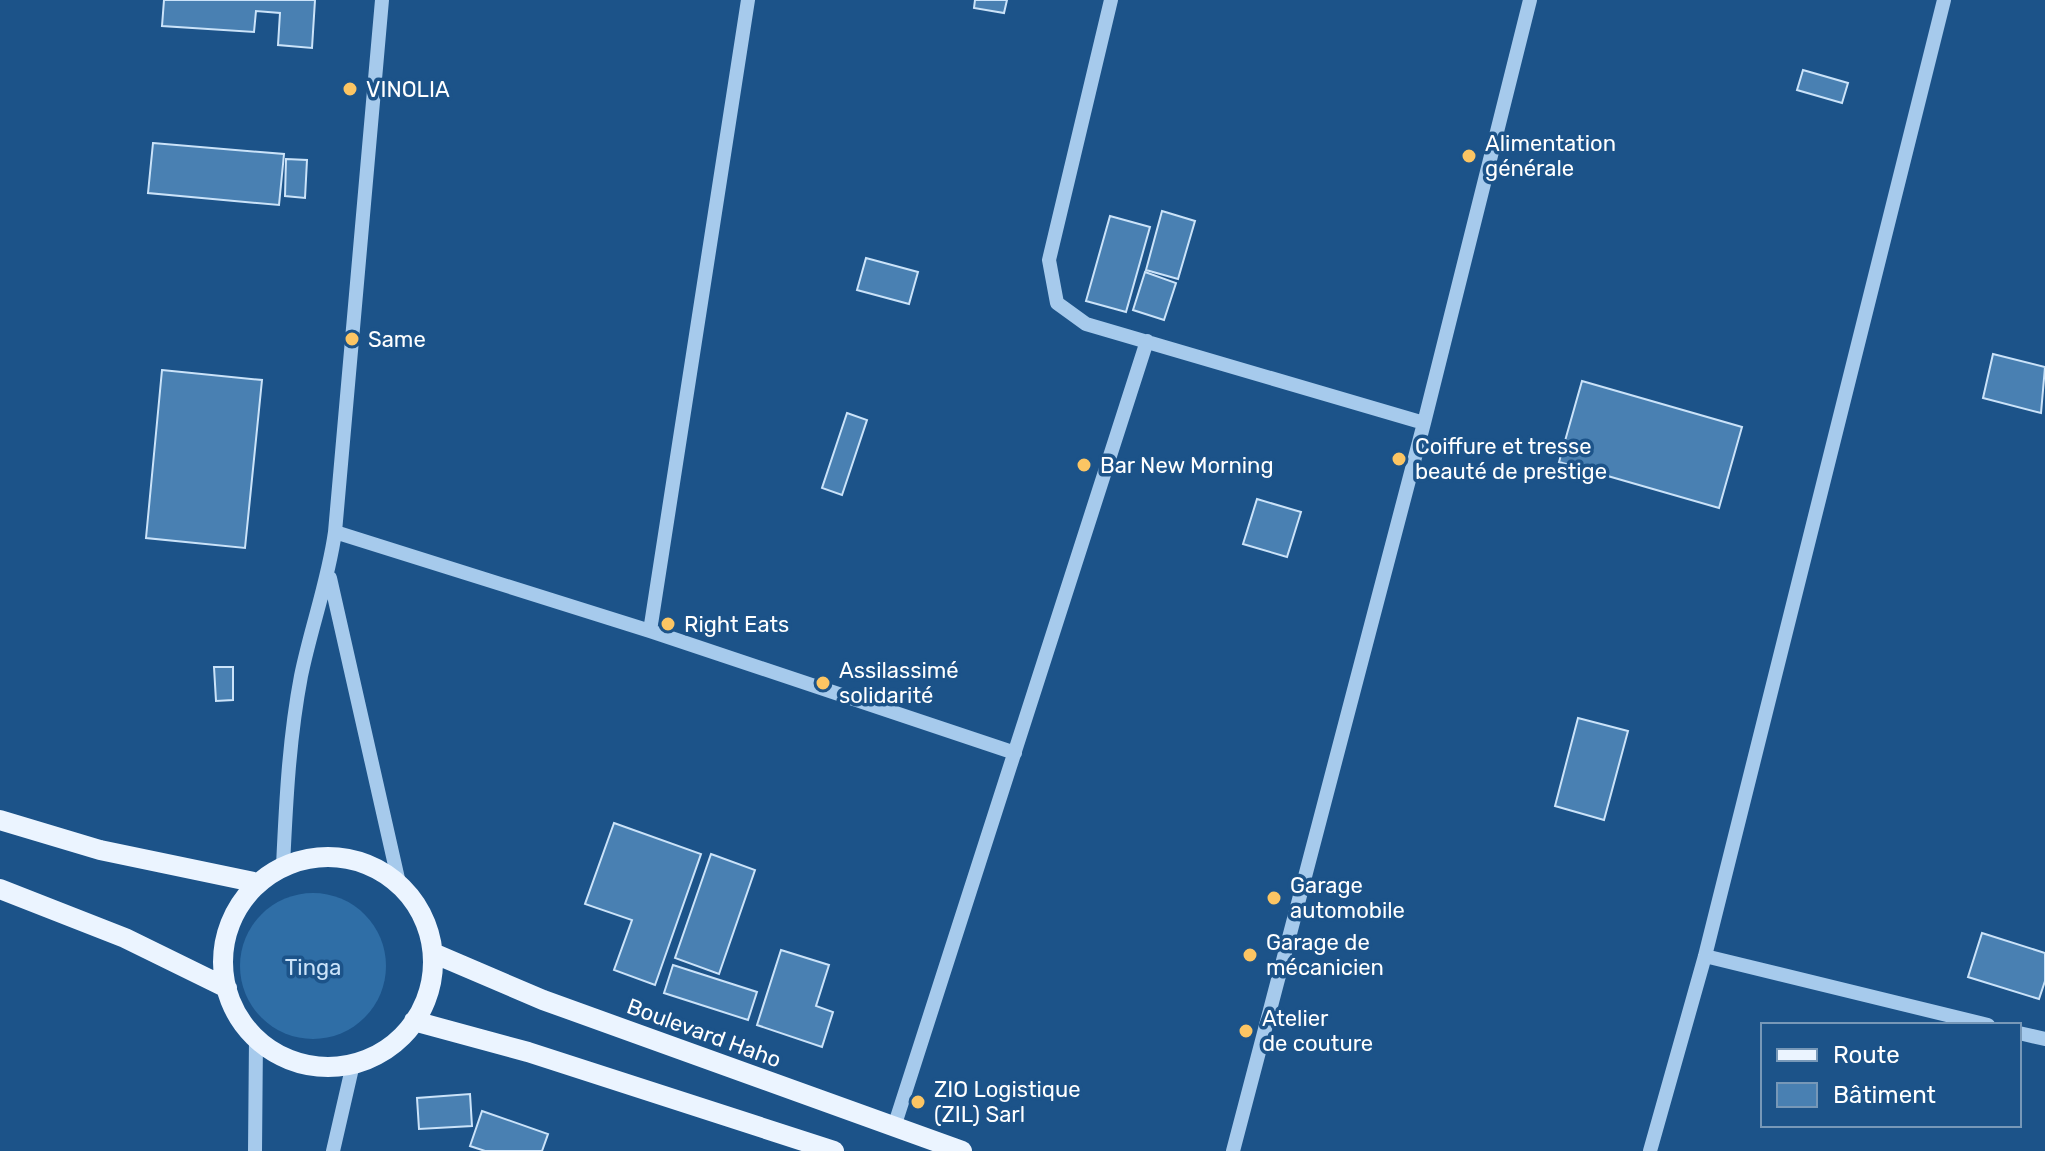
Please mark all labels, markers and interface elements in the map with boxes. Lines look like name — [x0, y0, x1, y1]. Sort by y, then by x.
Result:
place label: VINOLIA — [366, 76, 450, 103]
marker: VINOLIA — [341, 80, 359, 98]
place label: Alimentation générale — [1485, 130, 1616, 182]
marker: Alimentation générale — [1460, 147, 1478, 165]
place label: Same — [368, 326, 426, 353]
marker: Same — [343, 330, 361, 348]
place label: Coiffure et tresse beauté de prestige — [1415, 433, 1607, 485]
marker: Coiffure et tresse beauté de prestige — [1390, 450, 1408, 468]
place label: Bar New Morning — [1100, 452, 1274, 479]
marker: Bar New Morning — [1075, 456, 1093, 474]
place label: Right Eats — [684, 611, 789, 638]
marker: Right Eats — [659, 615, 677, 633]
place label: Assilassimé solidarité — [839, 657, 959, 709]
marker: Assilassimé solidarité — [814, 674, 832, 692]
place label: Garage automobile — [1290, 872, 1405, 924]
marker: Garage automobile — [1265, 889, 1283, 907]
place label: Garage de mécanicien — [1266, 929, 1384, 981]
marker: Garage de mécanicien — [1241, 946, 1259, 964]
park label: Tinga — [285, 954, 341, 981]
street label: Boulevard Haho — [623, 993, 785, 1073]
place label: Atelier de couture — [1262, 1005, 1373, 1057]
marker: Atelier de couture — [1237, 1022, 1255, 1040]
legend — [1761, 1023, 2021, 1127]
text: Route — [1833, 1041, 1900, 1069]
place label: ZIO Logistique (ZIL) Sarl — [934, 1076, 1081, 1128]
text: Bâtiment — [1833, 1081, 1936, 1109]
marker: ZIO Logistique (ZIL) Sarl — [909, 1093, 927, 1111]

